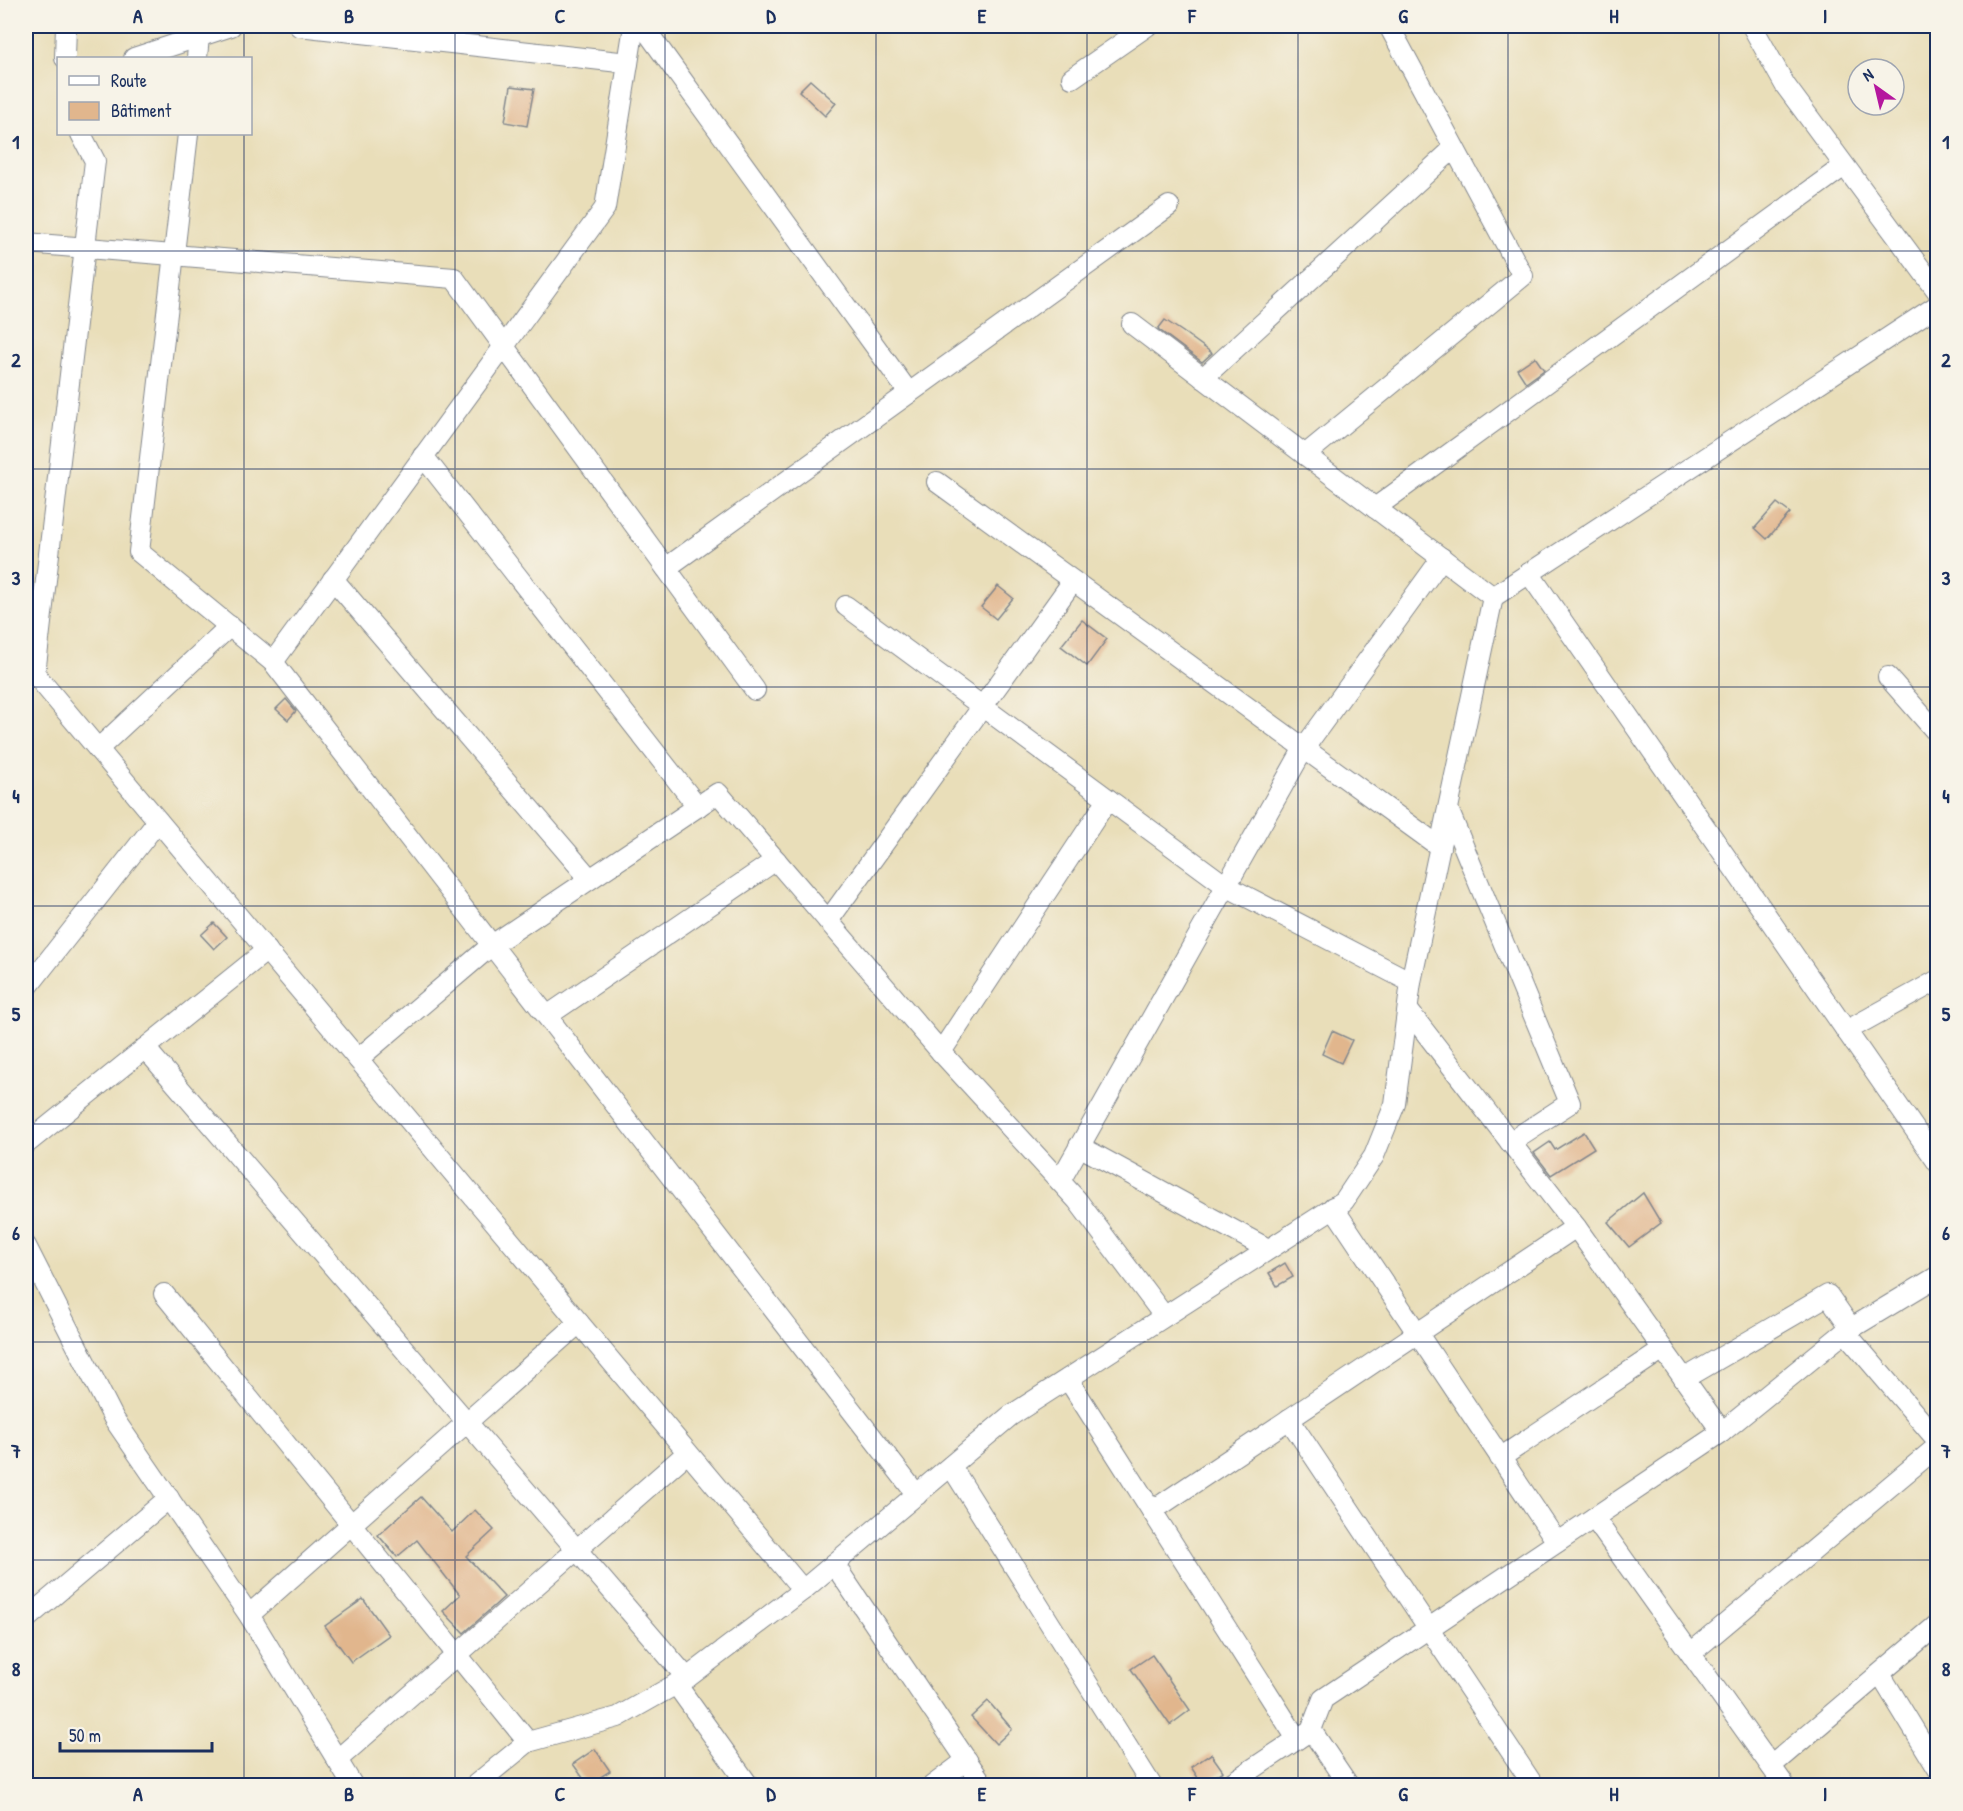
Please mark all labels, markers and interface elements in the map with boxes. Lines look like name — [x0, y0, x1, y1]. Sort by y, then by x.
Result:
text: A — [133, 2, 143, 29]
text: B — [344, 2, 354, 29]
text: C — [555, 2, 566, 29]
text: D — [766, 2, 776, 29]
text: E — [978, 2, 987, 29]
text: F — [1187, 2, 1197, 29]
text: G — [1398, 2, 1408, 29]
text: H — [1609, 2, 1619, 29]
text: I — [1823, 2, 1827, 29]
legend — [57, 57, 252, 135]
north arrow — [1846, 57, 1906, 117]
text: N — [1858, 63, 1878, 86]
text: Route — [111, 68, 147, 93]
text: Bâtiment — [111, 98, 172, 123]
text: 1 — [12, 128, 20, 155]
text: 1 — [1942, 128, 1950, 155]
text: 2 — [11, 346, 21, 373]
text: 2 — [1941, 346, 1951, 373]
text: 3 — [12, 564, 21, 591]
text: 3 — [1942, 564, 1951, 591]
text: 4 — [12, 782, 20, 809]
text: 4 — [1942, 782, 1950, 809]
text: 5 — [12, 1000, 21, 1027]
text: 5 — [1942, 1000, 1951, 1027]
text: 6 — [12, 1219, 20, 1246]
text: 6 — [1942, 1219, 1950, 1246]
text: 7 — [10, 1437, 21, 1464]
text: 7 — [1940, 1437, 1951, 1464]
text: 8 — [12, 1655, 21, 1682]
text: 8 — [1942, 1655, 1951, 1682]
scale bar — [60, 1715, 212, 1753]
text: 50 m — [69, 1723, 101, 1748]
text: A — [133, 1780, 143, 1807]
text: B — [344, 1780, 354, 1807]
text: C — [555, 1780, 566, 1807]
text: D — [766, 1780, 776, 1807]
text: E — [978, 1780, 987, 1807]
text: F — [1187, 1780, 1197, 1807]
text: G — [1398, 1780, 1408, 1807]
text: H — [1609, 1780, 1619, 1807]
text: I — [1823, 1780, 1827, 1807]

